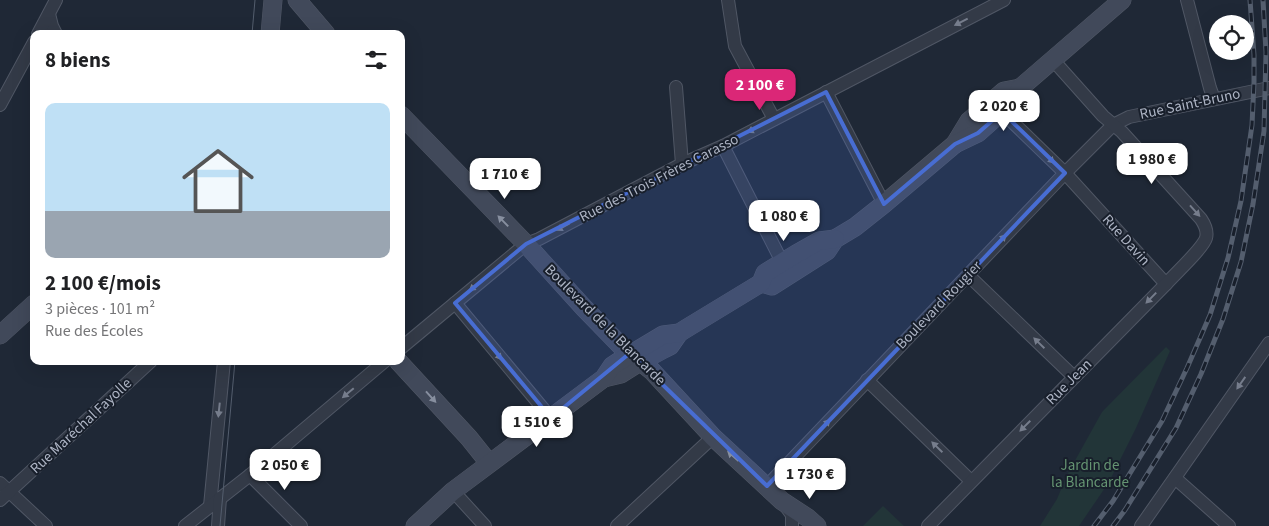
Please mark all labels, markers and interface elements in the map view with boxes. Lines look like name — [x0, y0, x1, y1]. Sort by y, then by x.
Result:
map controls — [1209, 15, 1254, 60]
button: locate — [1209, 15, 1254, 60]
one-way arrow — [953, 18, 968, 26]
text: 8 biens — [45, 45, 110, 75]
icon: filters — [362, 46, 390, 74]
pin: 2 100 € — [714, 68, 806, 111]
text: 2 100 € — [736, 74, 784, 96]
street label: Rue Saint-Bruno — [1138, 83, 1242, 125]
pin: 2 020 € — [958, 90, 1050, 132]
text: 2 020 € — [980, 95, 1028, 117]
one-way arrow — [747, 125, 762, 133]
street label: Rue des Trois Frères Carasso — [576, 129, 742, 227]
icon: home — [173, 136, 263, 226]
pin: 1 980 € — [1106, 142, 1198, 185]
text: 1 980 € — [1128, 148, 1176, 170]
one-way arrow — [1043, 152, 1055, 164]
pin: 1 710 € — [459, 158, 551, 200]
text: 1 710 € — [481, 163, 529, 185]
pin: 1 080 € — [738, 200, 830, 242]
text: 1 080 € — [760, 205, 808, 227]
one-way arrow — [1189, 205, 1201, 217]
street label: Rue Davin — [1097, 210, 1155, 270]
one-way arrow — [497, 215, 509, 227]
one-way arrow — [556, 222, 569, 231]
one-way arrow — [995, 234, 1007, 246]
street label: Boulevard Rougier — [891, 256, 987, 354]
street label: Boulevard de la Blancarde — [540, 260, 670, 390]
text: 2 100 €/mois — [45, 268, 161, 298]
one-way arrow — [468, 281, 481, 292]
one-way arrow — [1146, 292, 1158, 304]
text: 3 pièces · 101 m² — [45, 298, 155, 320]
text: Rue des Écoles — [45, 320, 143, 342]
one-way arrow — [1033, 337, 1045, 349]
one-way arrow — [492, 347, 503, 360]
street label: Rue Jean — [1041, 354, 1097, 410]
street label: Rue Maréchal Fayolle — [26, 373, 136, 479]
one-way arrow — [1236, 376, 1246, 390]
one-way arrow — [341, 387, 354, 398]
one-way arrow — [425, 391, 437, 403]
one-way arrow — [215, 402, 223, 418]
pin: 1 510 € — [491, 406, 583, 448]
text: 1 510 € — [513, 411, 561, 433]
one-way arrow — [819, 420, 831, 432]
one-way arrow — [1019, 420, 1031, 432]
one-way arrow — [931, 441, 943, 453]
pin: 2 050 € — [239, 448, 331, 491]
one-way arrow — [727, 450, 740, 461]
text: 2 050 € — [261, 454, 309, 476]
park label: Jardin de la Blancarde — [1051, 455, 1129, 493]
pin: 1 730 € — [764, 458, 856, 500]
text: 1 730 € — [786, 463, 834, 485]

